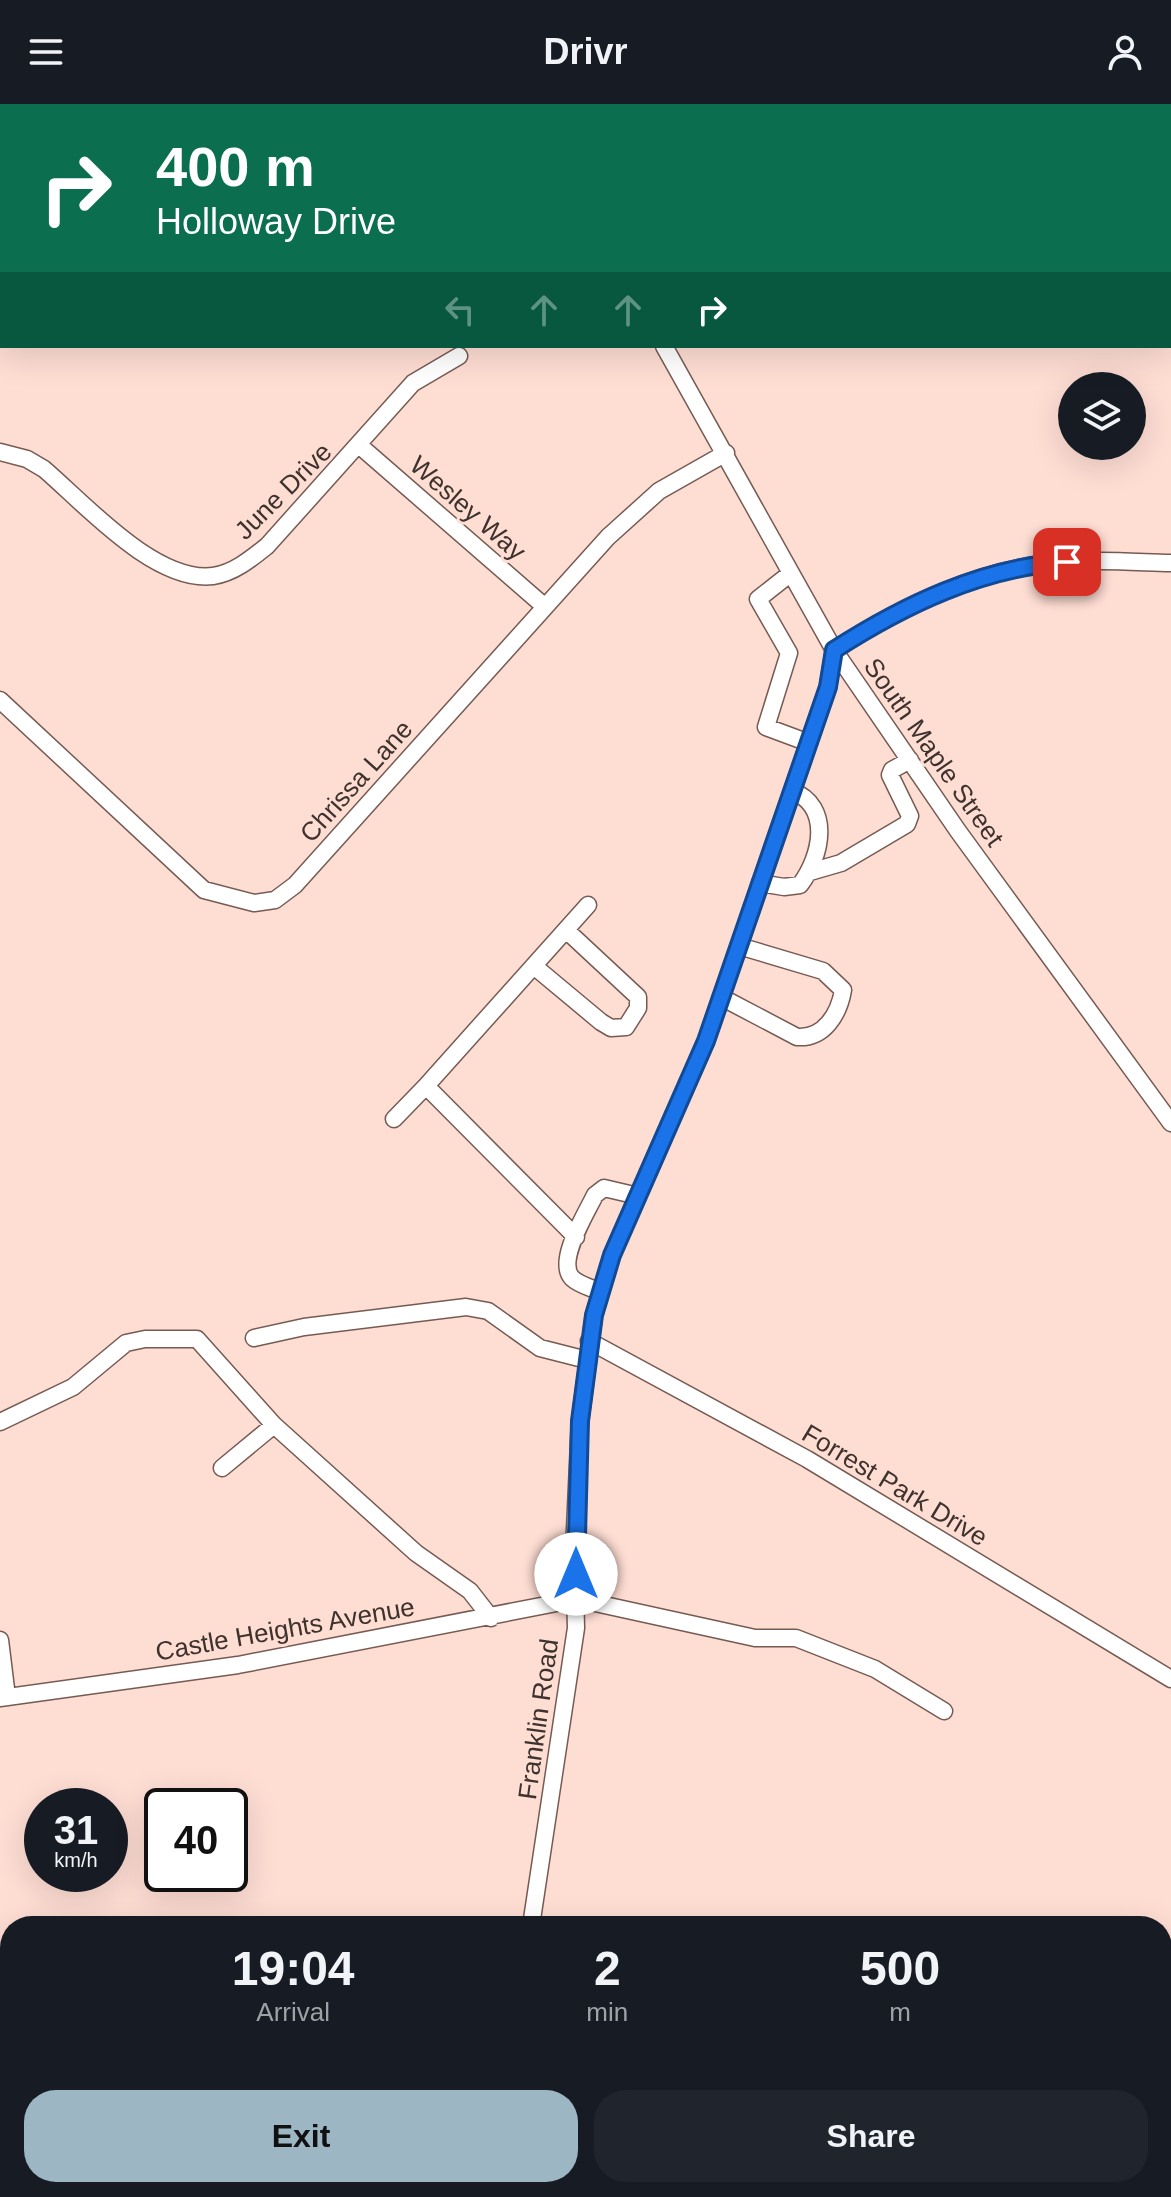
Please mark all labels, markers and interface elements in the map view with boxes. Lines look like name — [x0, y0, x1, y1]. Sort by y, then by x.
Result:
icon: menu — [24, 30, 68, 74]
icon: person — [1103, 30, 1147, 74]
text: Drivr — [543, 31, 628, 72]
text: 400 m — [156, 135, 315, 198]
icon: right — [24, 136, 128, 240]
text: Holloway Drive — [156, 201, 396, 242]
icon: left — [438, 288, 482, 332]
icon: ahead — [522, 288, 566, 332]
icon: ahead — [606, 288, 650, 332]
icon: right — [690, 288, 734, 332]
map controls — [1058, 372, 1146, 460]
button: layers — [1058, 372, 1146, 460]
street label: June Drive — [228, 436, 338, 546]
street label: Wesley Way — [404, 450, 532, 566]
pin — [1033, 528, 1101, 596]
icon: arrive — [1045, 540, 1089, 584]
street label: South Maple Street — [858, 652, 1011, 852]
street label: Chrissa Lane — [294, 714, 418, 848]
street label: Forrest Park Drive — [797, 1418, 993, 1552]
position arrow — [534, 1532, 618, 1616]
street label: Castle Heights Avenue — [153, 1591, 417, 1667]
street label: Franklin Road — [512, 1637, 564, 1801]
speed limit sign: 40 — [144, 1788, 248, 1892]
text: 31 — [54, 1808, 98, 1852]
text: km/h — [54, 1849, 98, 1871]
text: 19:04 — [232, 1942, 355, 1995]
text: 2 — [594, 1942, 621, 1995]
text: 500 — [860, 1942, 940, 1995]
text: Arrival — [256, 1997, 330, 2027]
text: min — [586, 1997, 628, 2027]
text: m — [889, 1997, 911, 2027]
button: Exit — [24, 2090, 578, 2182]
button: Share — [594, 2090, 1148, 2182]

